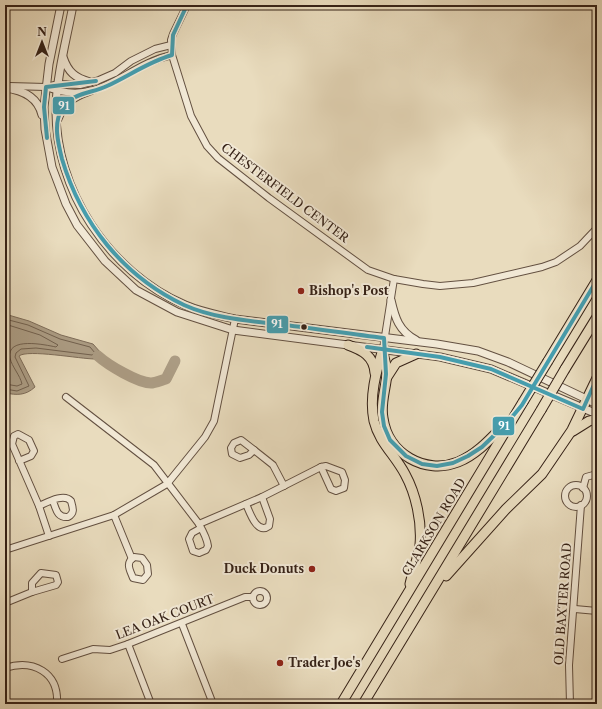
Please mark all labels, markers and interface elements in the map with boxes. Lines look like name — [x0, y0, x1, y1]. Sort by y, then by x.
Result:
north arrow — [22, 22, 62, 62]
text: N — [37, 25, 47, 39]
line badge: 91 — [52, 96, 75, 115]
text: 91 — [58, 99, 70, 113]
street label: CHESTERFIELD CENTER — [219, 140, 353, 246]
place label: Bishop's Post — [309, 283, 389, 298]
marker: Bishop's Post — [296, 286, 306, 296]
line badge: 91 — [266, 315, 289, 334]
text: 91 — [271, 317, 283, 331]
unlabelled marker — [299, 322, 309, 332]
line badge: 91 — [492, 416, 515, 436]
text: 91 — [498, 419, 510, 433]
street label: CLARKSON ROAD — [399, 475, 469, 578]
street label: OLD BAXTER ROAD — [551, 542, 574, 666]
place label: Duck Donuts — [224, 561, 304, 576]
marker: Duck Donuts — [307, 564, 317, 574]
street label: LEA OAK COURT — [113, 591, 216, 642]
place label: Trader Joe's — [288, 655, 361, 670]
marker: Trader Joe's — [275, 658, 285, 668]

